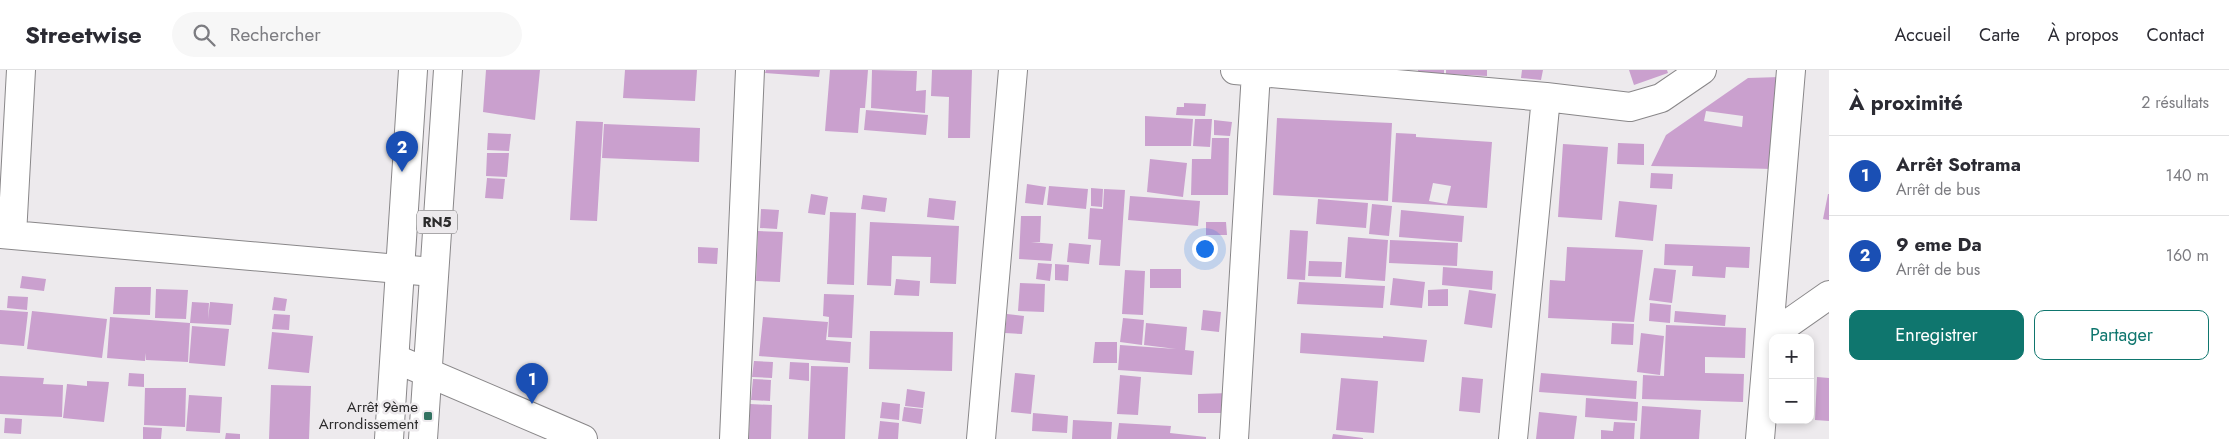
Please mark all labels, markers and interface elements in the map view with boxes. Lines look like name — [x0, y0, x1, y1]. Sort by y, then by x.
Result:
search box — [172, 12, 522, 57]
text: Streetwise — [25, 17, 142, 52]
icon: search — [190, 21, 218, 49]
text: Rechercher — [230, 21, 321, 48]
text: Accueil — [1894, 22, 1951, 48]
text: Carte — [1979, 22, 2020, 48]
text: À propos — [2048, 22, 2118, 48]
text: Contact — [2146, 22, 2204, 48]
text: À proximité — [1849, 88, 1963, 118]
text: 2 résultats — [2141, 91, 2209, 114]
pin: 2 — [386, 131, 418, 172]
text: Arrêt Sotrama — [1896, 151, 2021, 178]
text: 1 — [1861, 164, 1869, 187]
text: 140 m — [2166, 164, 2209, 187]
text: Arrêt de bus — [1896, 178, 1980, 201]
road number: RN5 — [417, 210, 457, 233]
text: 9 eme Da — [1896, 231, 1982, 258]
your location — [1192, 236, 1218, 262]
text: 2 — [1860, 244, 1870, 267]
text: 160 m — [2166, 244, 2209, 267]
text: Arrêt de bus — [1896, 258, 1980, 281]
button: Enregistrer — [1849, 310, 2024, 360]
button: Partager — [2034, 310, 2209, 360]
map controls — [1769, 334, 1814, 424]
button: + — [1769, 334, 1814, 379]
pin: 1 — [516, 363, 548, 404]
button: − — [1769, 379, 1814, 424]
place label: Arrêt 9ème Arrondissement — [319, 396, 418, 435]
marker: Arrêt 9ème Arrondissement — [422, 410, 434, 422]

